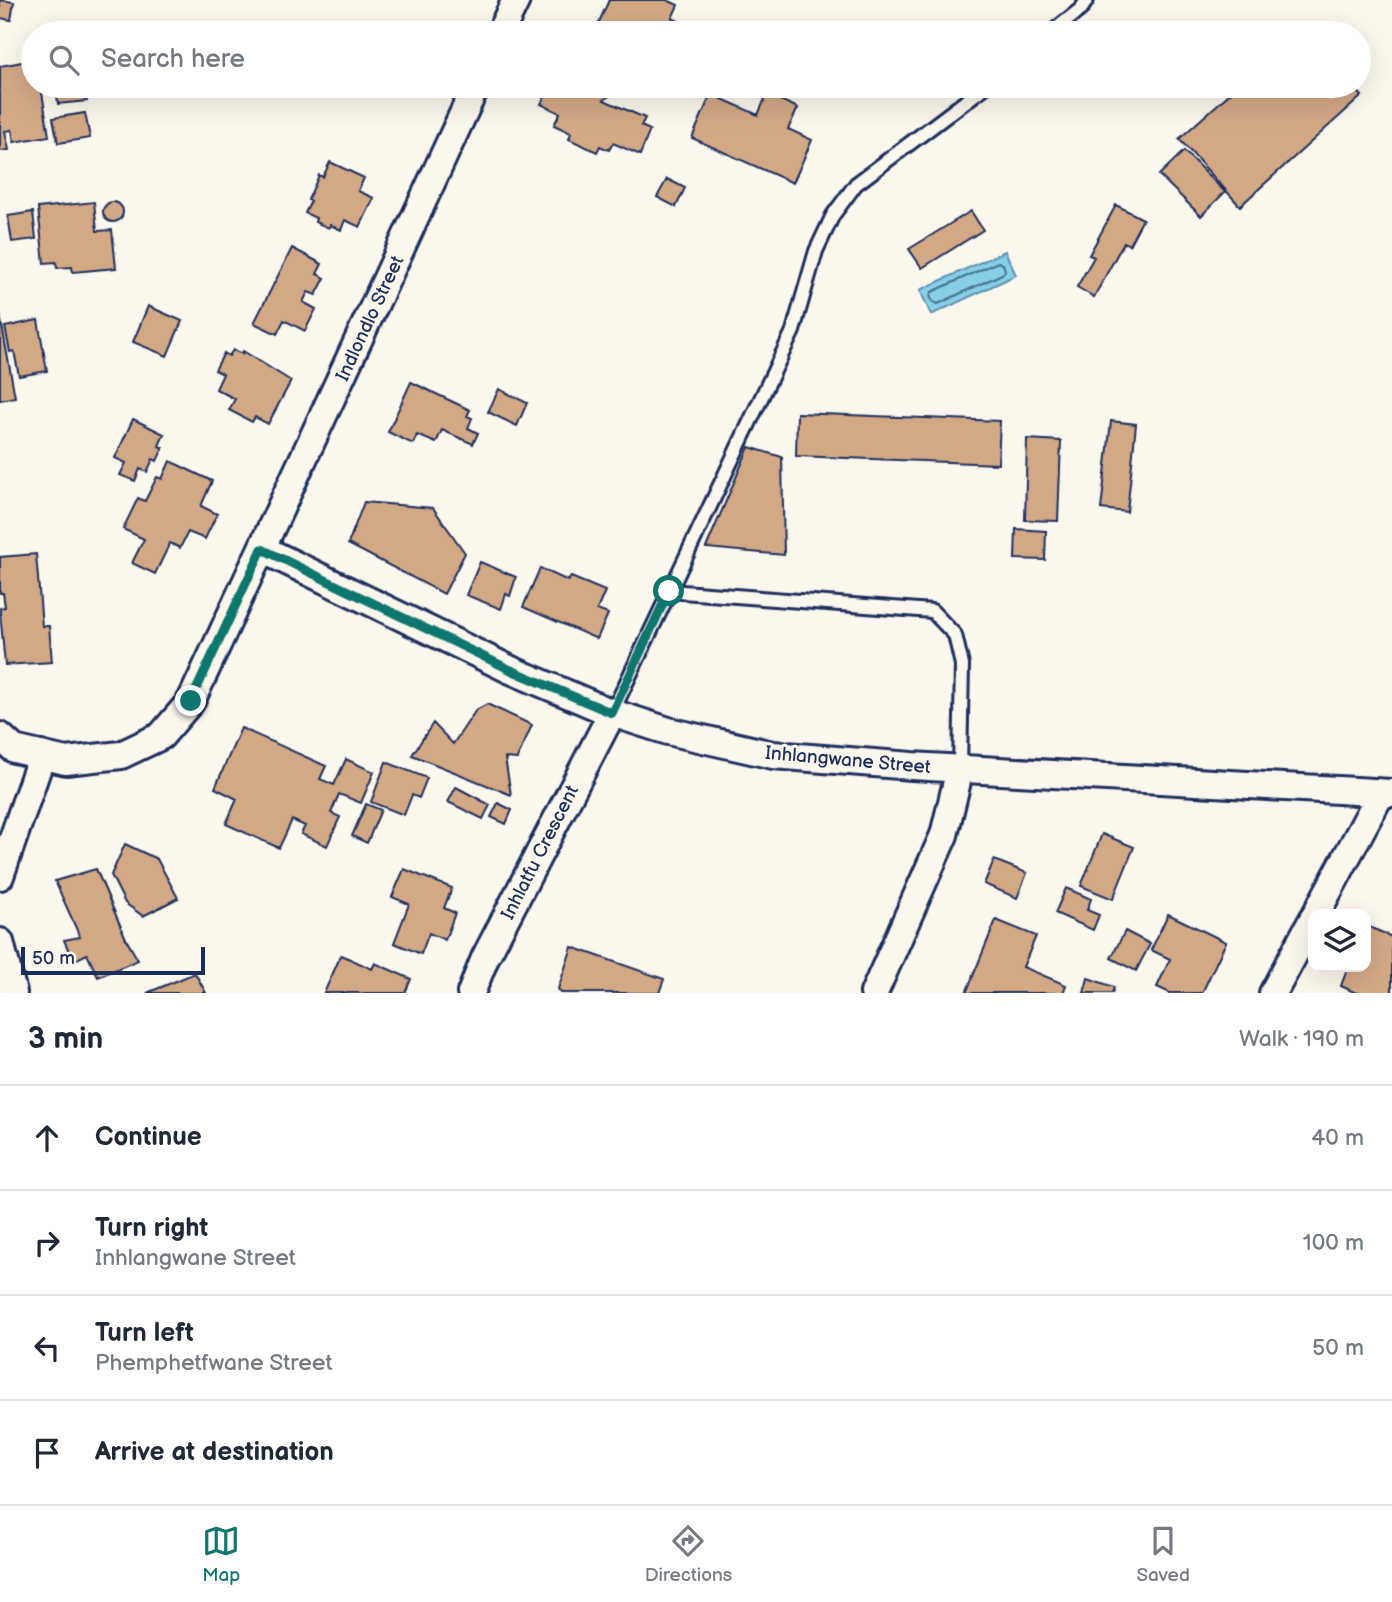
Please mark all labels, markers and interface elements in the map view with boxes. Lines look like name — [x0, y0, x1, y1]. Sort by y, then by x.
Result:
search box — [21, 21, 1371, 98]
icon: search — [45, 41, 83, 79]
text: Search here — [101, 44, 245, 75]
street label: Indlondlo Street — [331, 252, 410, 385]
route start — [653, 575, 684, 606]
route end — [175, 685, 206, 716]
street label: Inhlangwane Street — [764, 742, 932, 779]
street label: Inhlatfu Crescent — [497, 782, 584, 924]
map controls — [1308, 909, 1371, 972]
button: layers — [1308, 909, 1371, 972]
scale bar — [21, 944, 205, 976]
text: 50 m — [32, 947, 75, 970]
text: 3 min — [28, 1021, 103, 1057]
text: Walk · 190 m — [1239, 1025, 1364, 1053]
icon: ahead — [28, 1119, 66, 1157]
text: Continue — [95, 1122, 202, 1153]
text: 40 m — [1311, 1124, 1364, 1152]
text: Turn right — [95, 1213, 208, 1244]
icon: right — [28, 1224, 66, 1262]
text: 100 m — [1303, 1229, 1364, 1257]
text: Inhlangwane Street — [95, 1244, 296, 1272]
text: Turn left — [95, 1318, 194, 1349]
icon: left — [28, 1329, 66, 1367]
text: 50 m — [1312, 1334, 1364, 1362]
text: Phemphetfwane Street — [95, 1349, 333, 1377]
icon: arrive — [28, 1434, 66, 1472]
text: Arrive at destination — [95, 1437, 334, 1468]
tab: Map — [202, 1522, 240, 1587]
tab: Directions — [645, 1522, 732, 1587]
tab: Saved — [1136, 1522, 1190, 1587]

